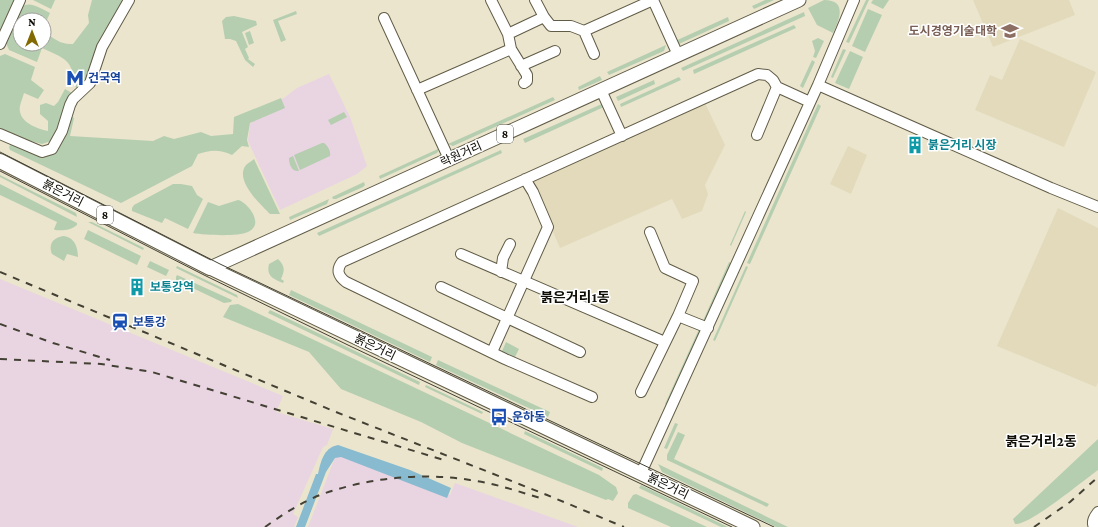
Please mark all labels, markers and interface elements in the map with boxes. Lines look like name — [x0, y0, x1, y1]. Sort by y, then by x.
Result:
north arrow — [12, 12, 52, 52]
text: N — [28, 16, 36, 28]
school or university icon: 도시경영기술대학 — [1000, 21, 1020, 41]
place label: 도시경영기술대학 — [909, 24, 997, 38]
metro station icon: 건국역 — [65, 68, 85, 88]
place label: 건국역 — [88, 71, 121, 85]
road number: 8 — [497, 125, 513, 143]
building icon: 붉은거리 시장 — [905, 135, 925, 155]
place label: 붉은거리 시장 — [928, 138, 997, 152]
street label: 락원거리 — [438, 139, 484, 169]
street label: 붉은거리 — [40, 177, 86, 209]
road number: 8 — [97, 206, 113, 224]
building icon: 보통강역 — [127, 277, 147, 297]
place label: 보통강역 — [150, 280, 194, 294]
district label: 붉은거리1동 — [540, 289, 610, 305]
station icon: 보통강 — [110, 312, 130, 332]
place label: 보통강 — [133, 315, 166, 329]
street label: 붉은거리 — [352, 331, 398, 363]
bus stop icon: 운하동 — [489, 407, 509, 427]
place label: 운하동 — [512, 410, 545, 424]
district label: 붉은거리2동 — [1005, 433, 1077, 449]
street label: 붉은거리 — [645, 470, 691, 502]

